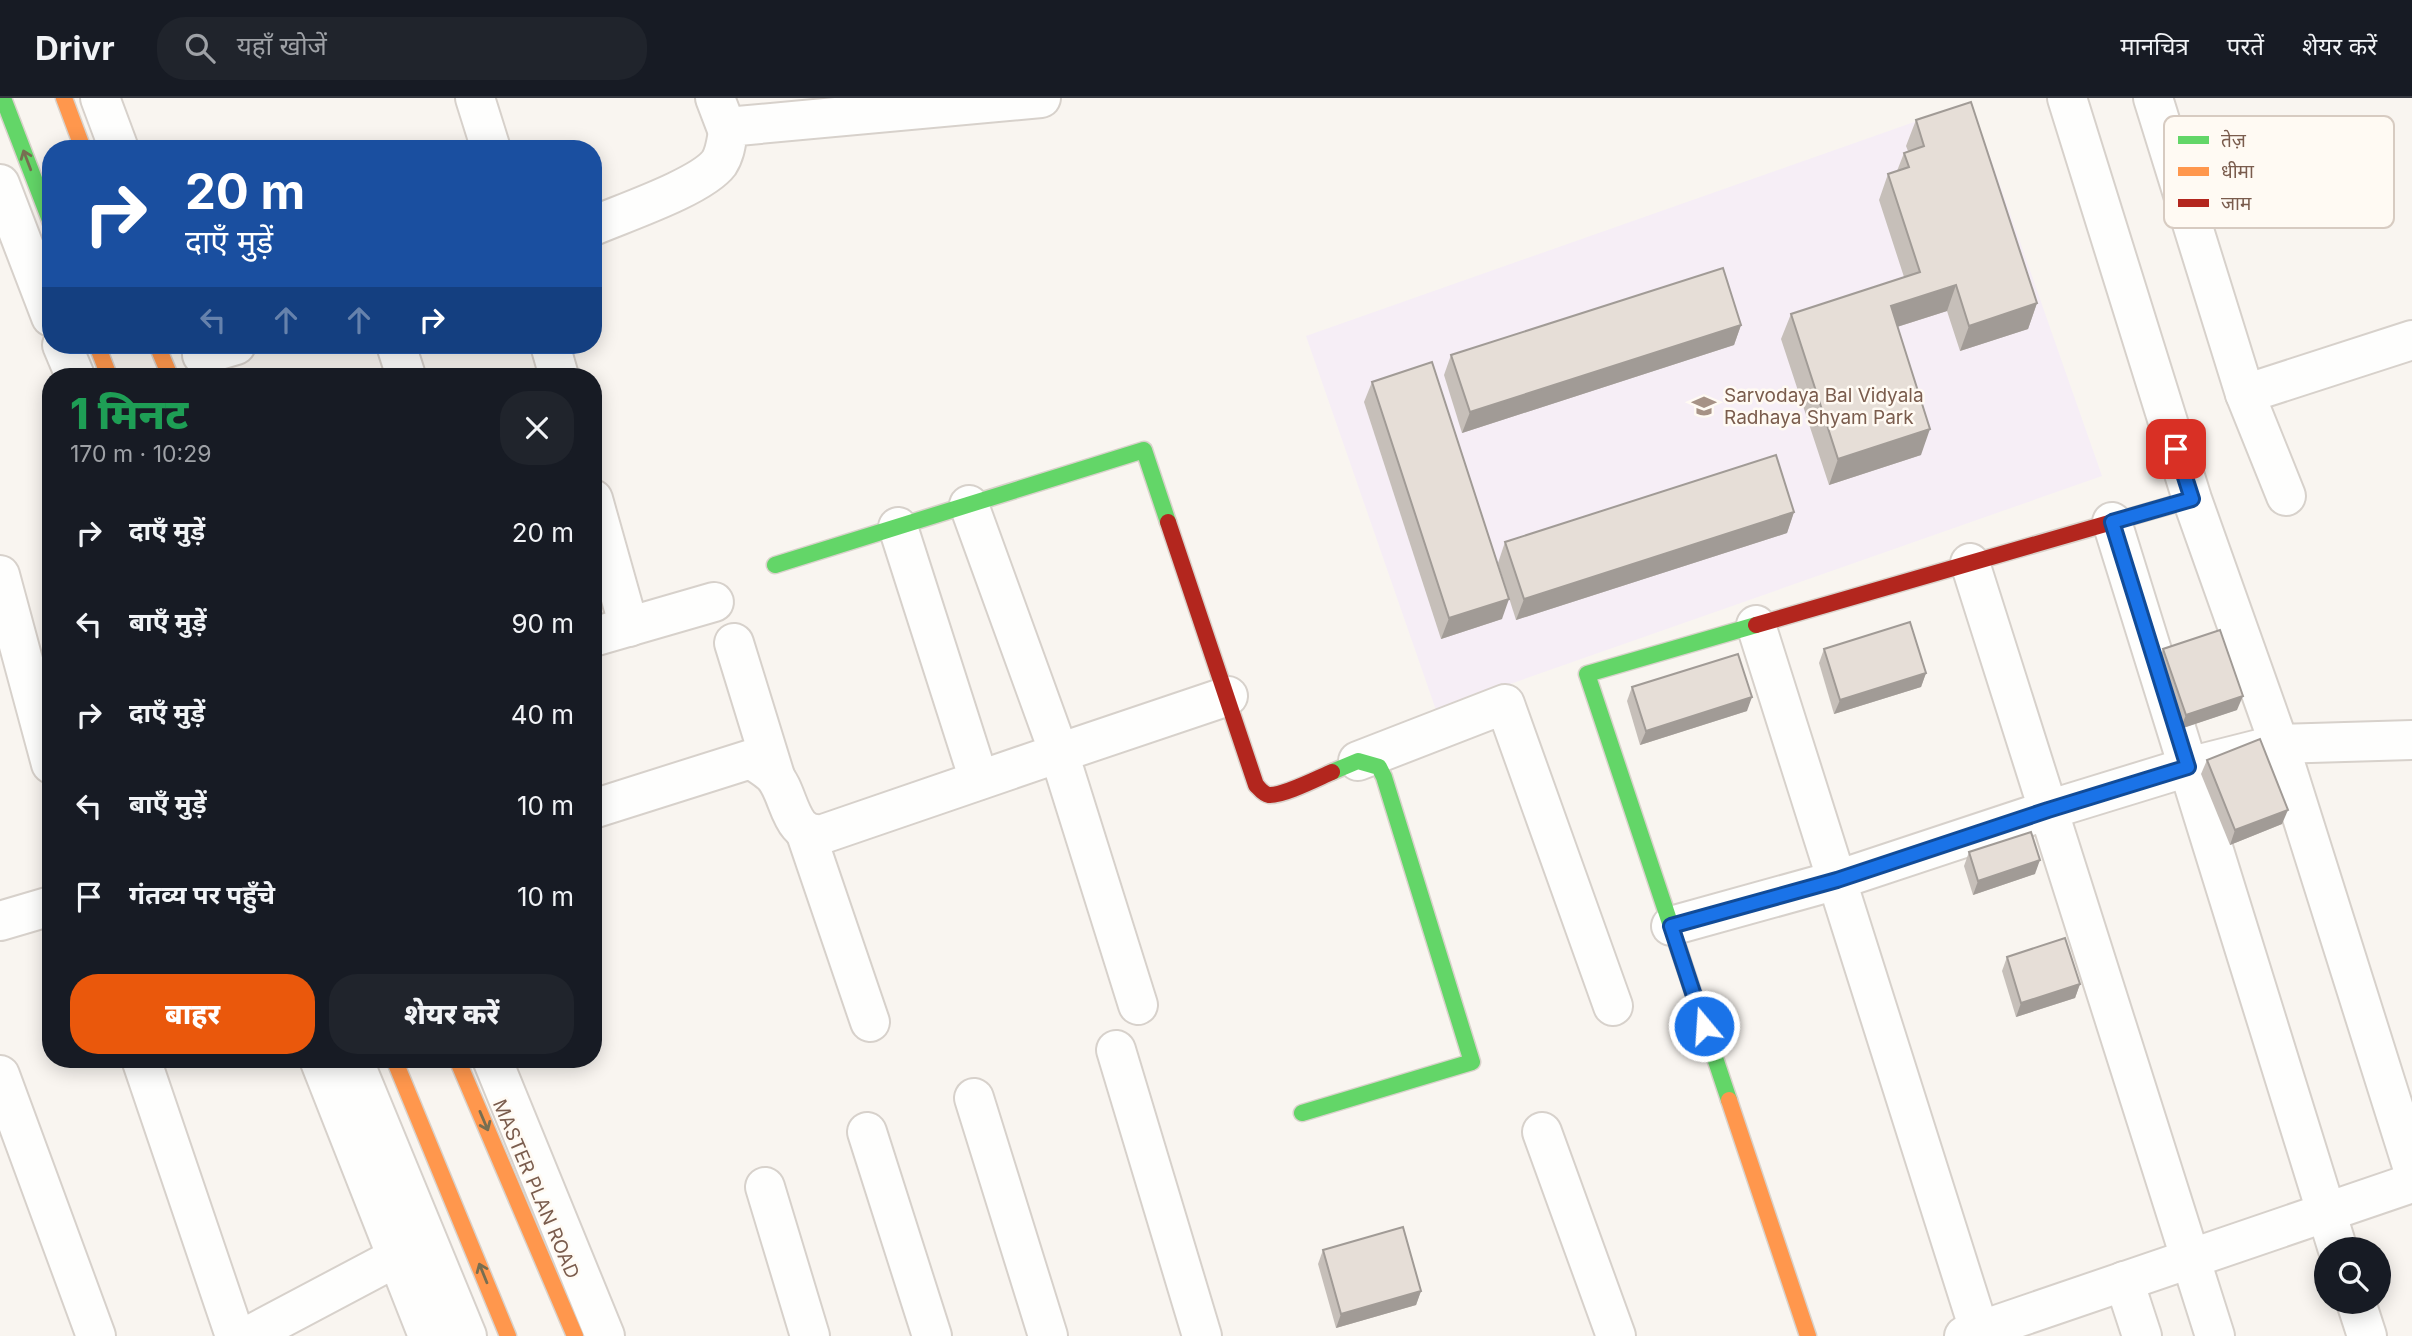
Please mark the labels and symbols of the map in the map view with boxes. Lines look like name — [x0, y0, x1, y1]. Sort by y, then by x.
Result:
legend — [2164, 116, 2394, 228]
text: तेज़ — [2221, 129, 2247, 152]
one-way arrow — [20, 150, 32, 172]
text: धीमा — [2221, 160, 2255, 183]
text: जाम — [2221, 192, 2252, 215]
place label: Sarvodaya Bal Vidyala Radhaya Shyam Park — [1724, 384, 1924, 429]
school or university icon: Sarvodaya Bal Vidyala Radhaya Shyam Park — [1690, 392, 1718, 420]
pin — [2146, 419, 2206, 479]
position arrow — [1667, 989, 1741, 1063]
street label: MASTER PLAN ROAD — [488, 1096, 584, 1282]
one-way arrow — [478, 1110, 491, 1132]
one-way arrow — [475, 1262, 488, 1284]

